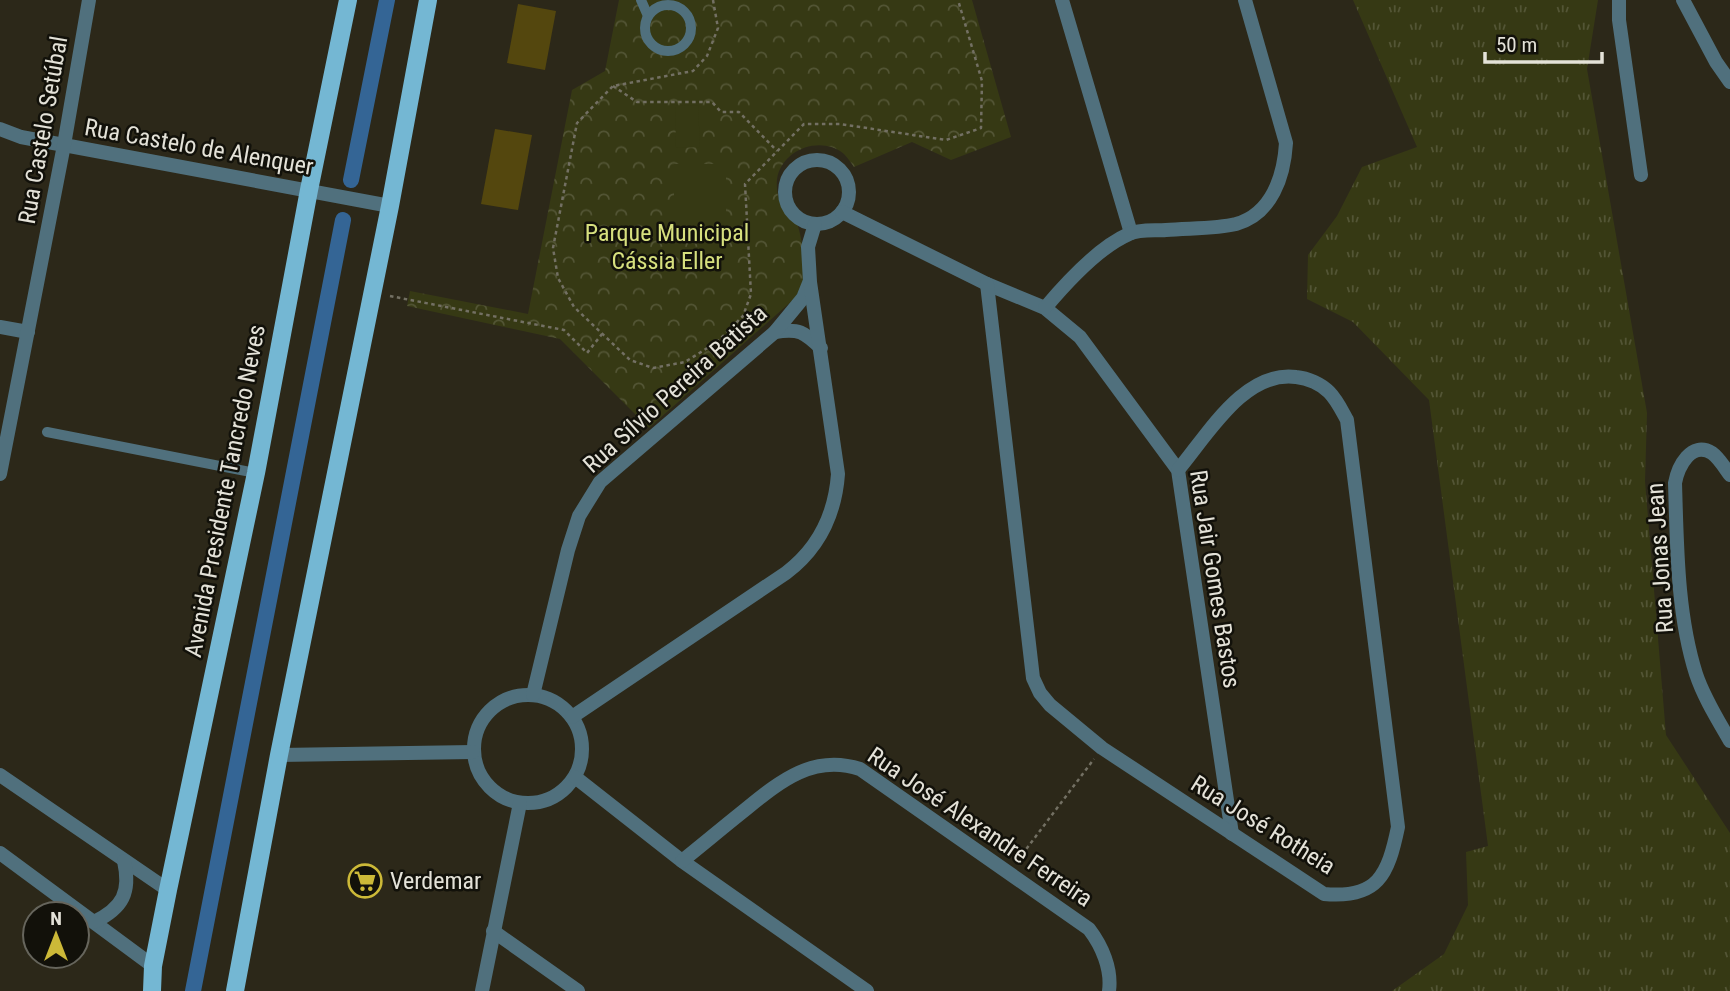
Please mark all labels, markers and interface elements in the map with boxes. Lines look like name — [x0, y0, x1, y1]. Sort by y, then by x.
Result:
scale bar — [1485, 21, 1602, 65]
text: 50 m — [1496, 33, 1537, 57]
street label: Rua Castelo Setúbal — [13, 34, 73, 226]
street label: Rua Castelo de Alenquer — [82, 113, 316, 181]
park label: Parque Municipal Cássia Eller — [585, 219, 749, 275]
street label: Rua Sílvio Pereira Batista — [578, 299, 772, 479]
street label: Avenida Presidente Tancredo Neves — [179, 322, 271, 660]
street label: Rua Jair Gomes Bastos — [1184, 468, 1246, 690]
street label: Rua Jonas Jean — [1641, 482, 1679, 634]
street label: Rua José Alexandre Ferreira — [862, 741, 1098, 913]
street label: Rua José Rotheia — [1186, 770, 1340, 880]
supermarket icon: Verdemar — [346, 862, 384, 900]
place label: Verdemar — [390, 867, 481, 895]
north arrow — [21, 900, 91, 970]
text: N — [50, 907, 62, 930]

